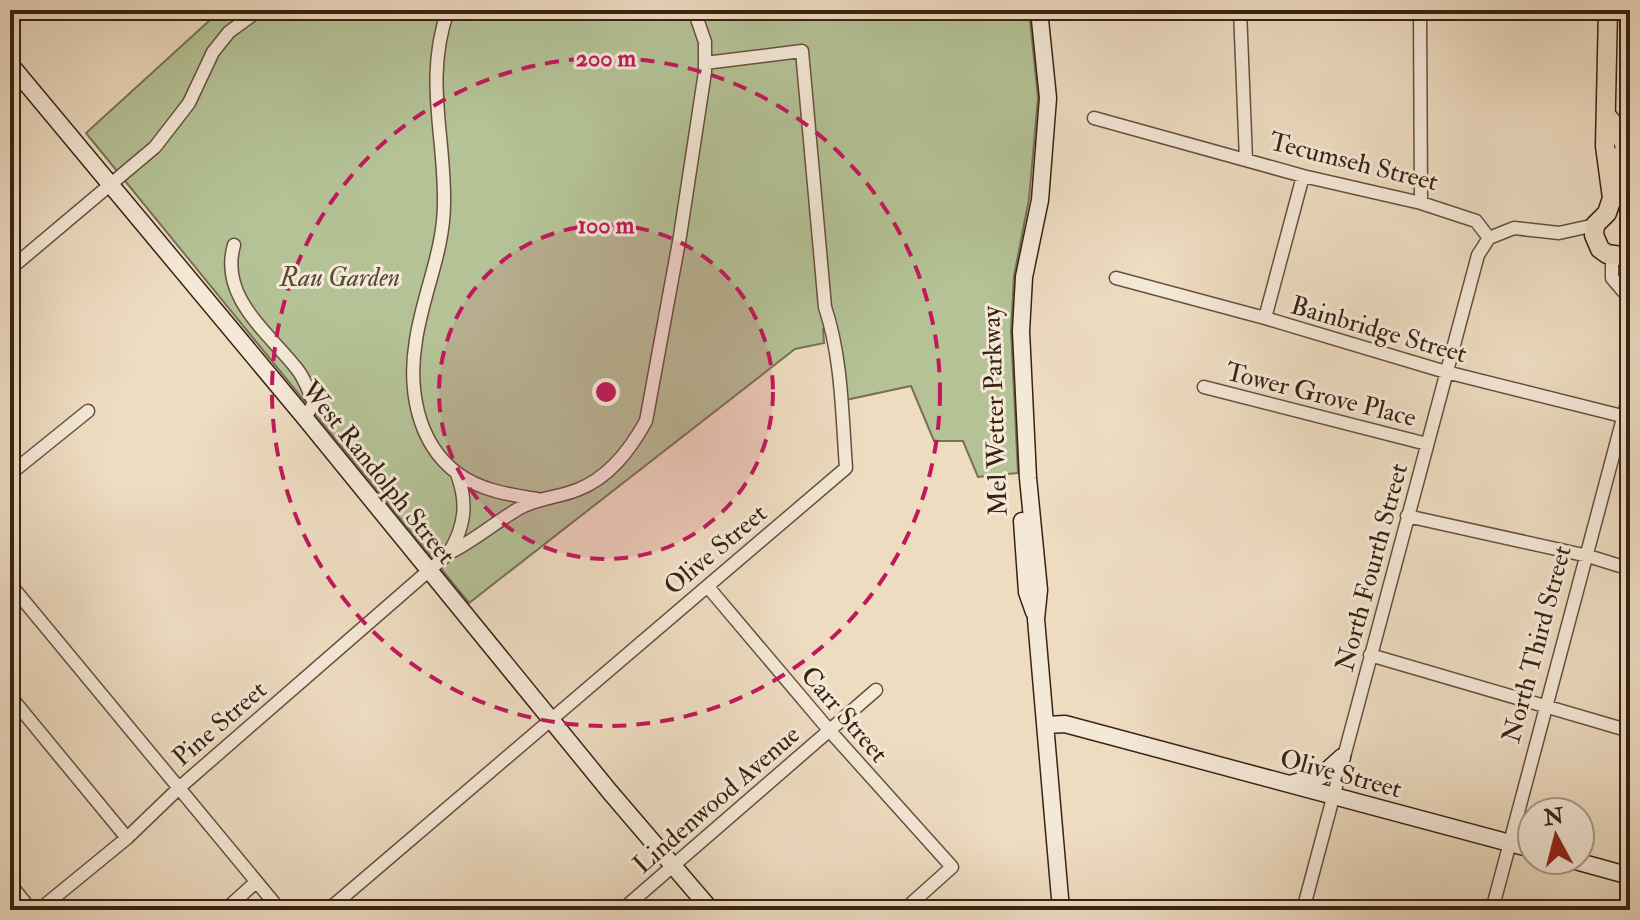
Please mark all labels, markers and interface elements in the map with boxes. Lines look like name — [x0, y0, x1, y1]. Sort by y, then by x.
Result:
text: 200 m — [576, 43, 637, 74]
street label: Tecumseh Street — [1266, 126, 1441, 198]
text: 100 m — [578, 210, 635, 241]
park label: Rau Garden — [279, 262, 400, 294]
street label: Bainbridge Street — [1287, 290, 1470, 370]
street label: Mel Wetter Parkway — [975, 305, 1015, 517]
street label: Tower Grove Place — [1222, 356, 1419, 434]
street label: West Randolph Street — [293, 374, 462, 572]
centre of rings — [592, 378, 620, 406]
street label: North Fourth Street — [1329, 460, 1415, 675]
street label: Olive Street — [658, 497, 774, 602]
street label: North Third Street — [1495, 542, 1579, 746]
street label: Carr Street — [794, 660, 895, 769]
street label: Pine Street — [166, 674, 273, 773]
street label: Lindenwood Avenue — [627, 719, 807, 881]
street label: Olive Street — [1276, 742, 1405, 806]
north arrow — [1516, 796, 1596, 876]
text: N — [1541, 802, 1565, 832]

